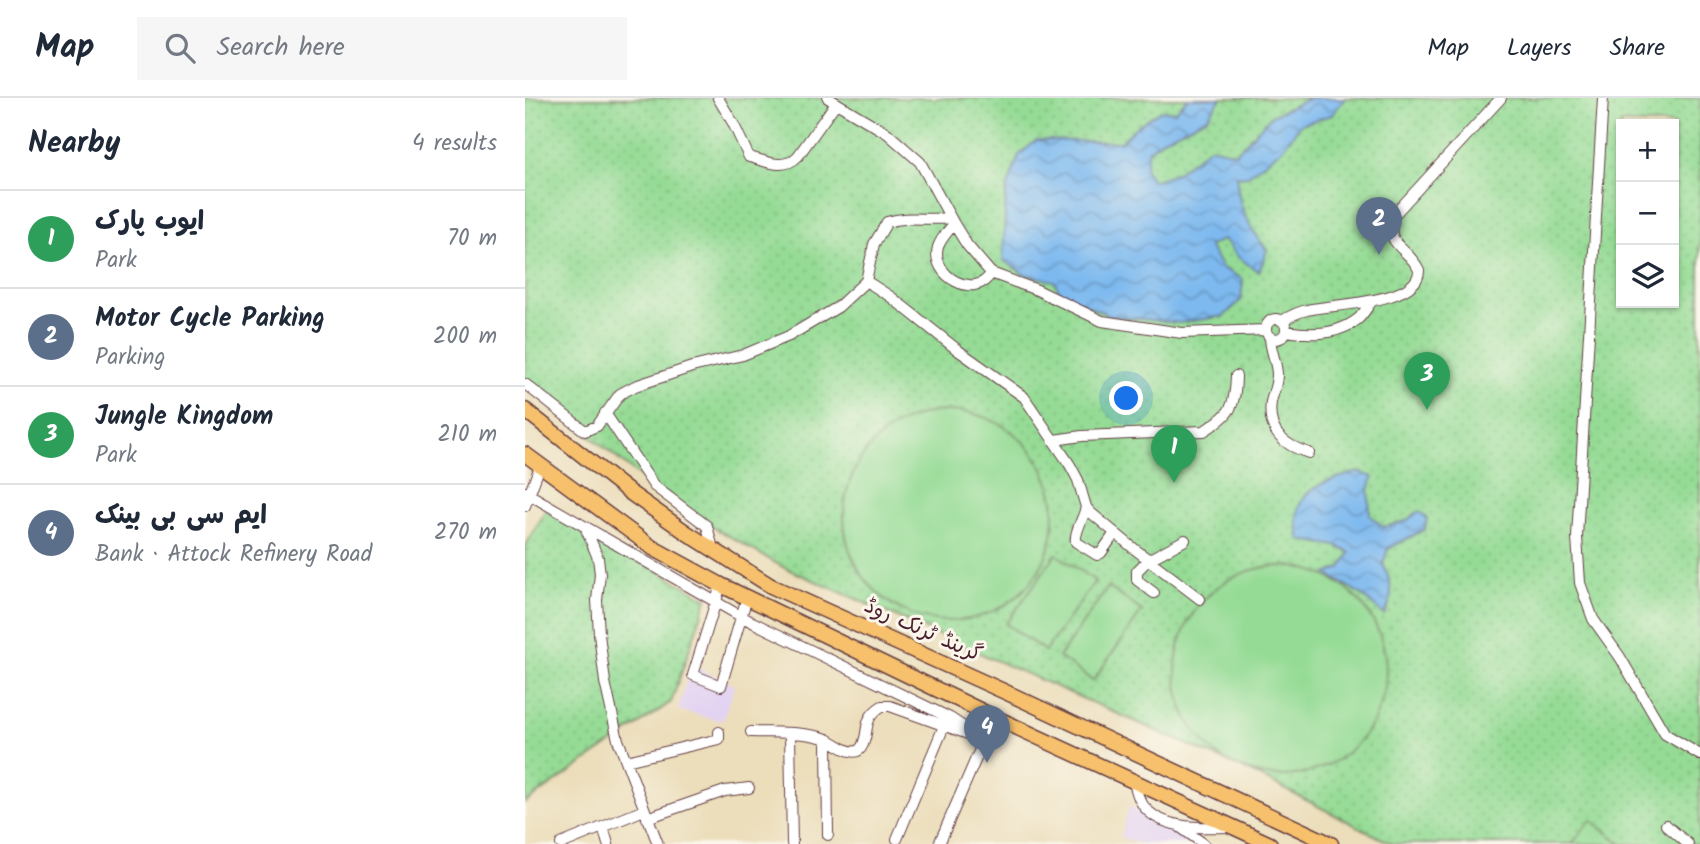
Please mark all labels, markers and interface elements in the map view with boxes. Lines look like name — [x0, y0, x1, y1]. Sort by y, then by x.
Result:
search box — [137, 17, 627, 80]
text: Map — [35, 22, 95, 75]
text: Search here — [217, 27, 345, 69]
icon: search — [161, 29, 199, 67]
text: Map — [1427, 29, 1469, 68]
text: Layers — [1507, 29, 1571, 68]
text: Share — [1609, 29, 1665, 68]
map controls — [1616, 119, 1679, 308]
button: + — [1616, 119, 1679, 182]
text: Nearby — [28, 120, 120, 168]
text: 4 results — [412, 126, 497, 162]
button: − — [1616, 182, 1679, 245]
pin: 2 — [1356, 197, 1402, 255]
text: ایوب پارک — [95, 201, 204, 243]
text: 1 — [48, 221, 54, 257]
text: 70 m — [447, 221, 497, 257]
text: Park — [95, 243, 137, 279]
button: layers — [1616, 245, 1679, 308]
text: Motor Cycle Parking — [95, 298, 325, 340]
text: 2 — [44, 319, 58, 355]
text: 200 m — [433, 319, 497, 355]
text: Parking — [95, 340, 165, 376]
pin: 3 — [1404, 352, 1450, 410]
your location — [1109, 381, 1143, 415]
text: Jungle Kingdom — [95, 396, 273, 438]
text: 3 — [45, 417, 57, 453]
text: 210 m — [437, 417, 497, 453]
pin: 1 — [1151, 425, 1197, 483]
text: Park — [95, 438, 137, 474]
text: ایم سی بی بینک — [95, 495, 267, 537]
text: 4 — [45, 515, 57, 551]
text: 270 m — [434, 515, 497, 551]
text: Bank · Attock Refinery Road — [95, 537, 372, 573]
street label: گرینڈ ٹرنک روڈ — [859, 590, 987, 672]
pin: 4 — [964, 705, 1010, 763]

